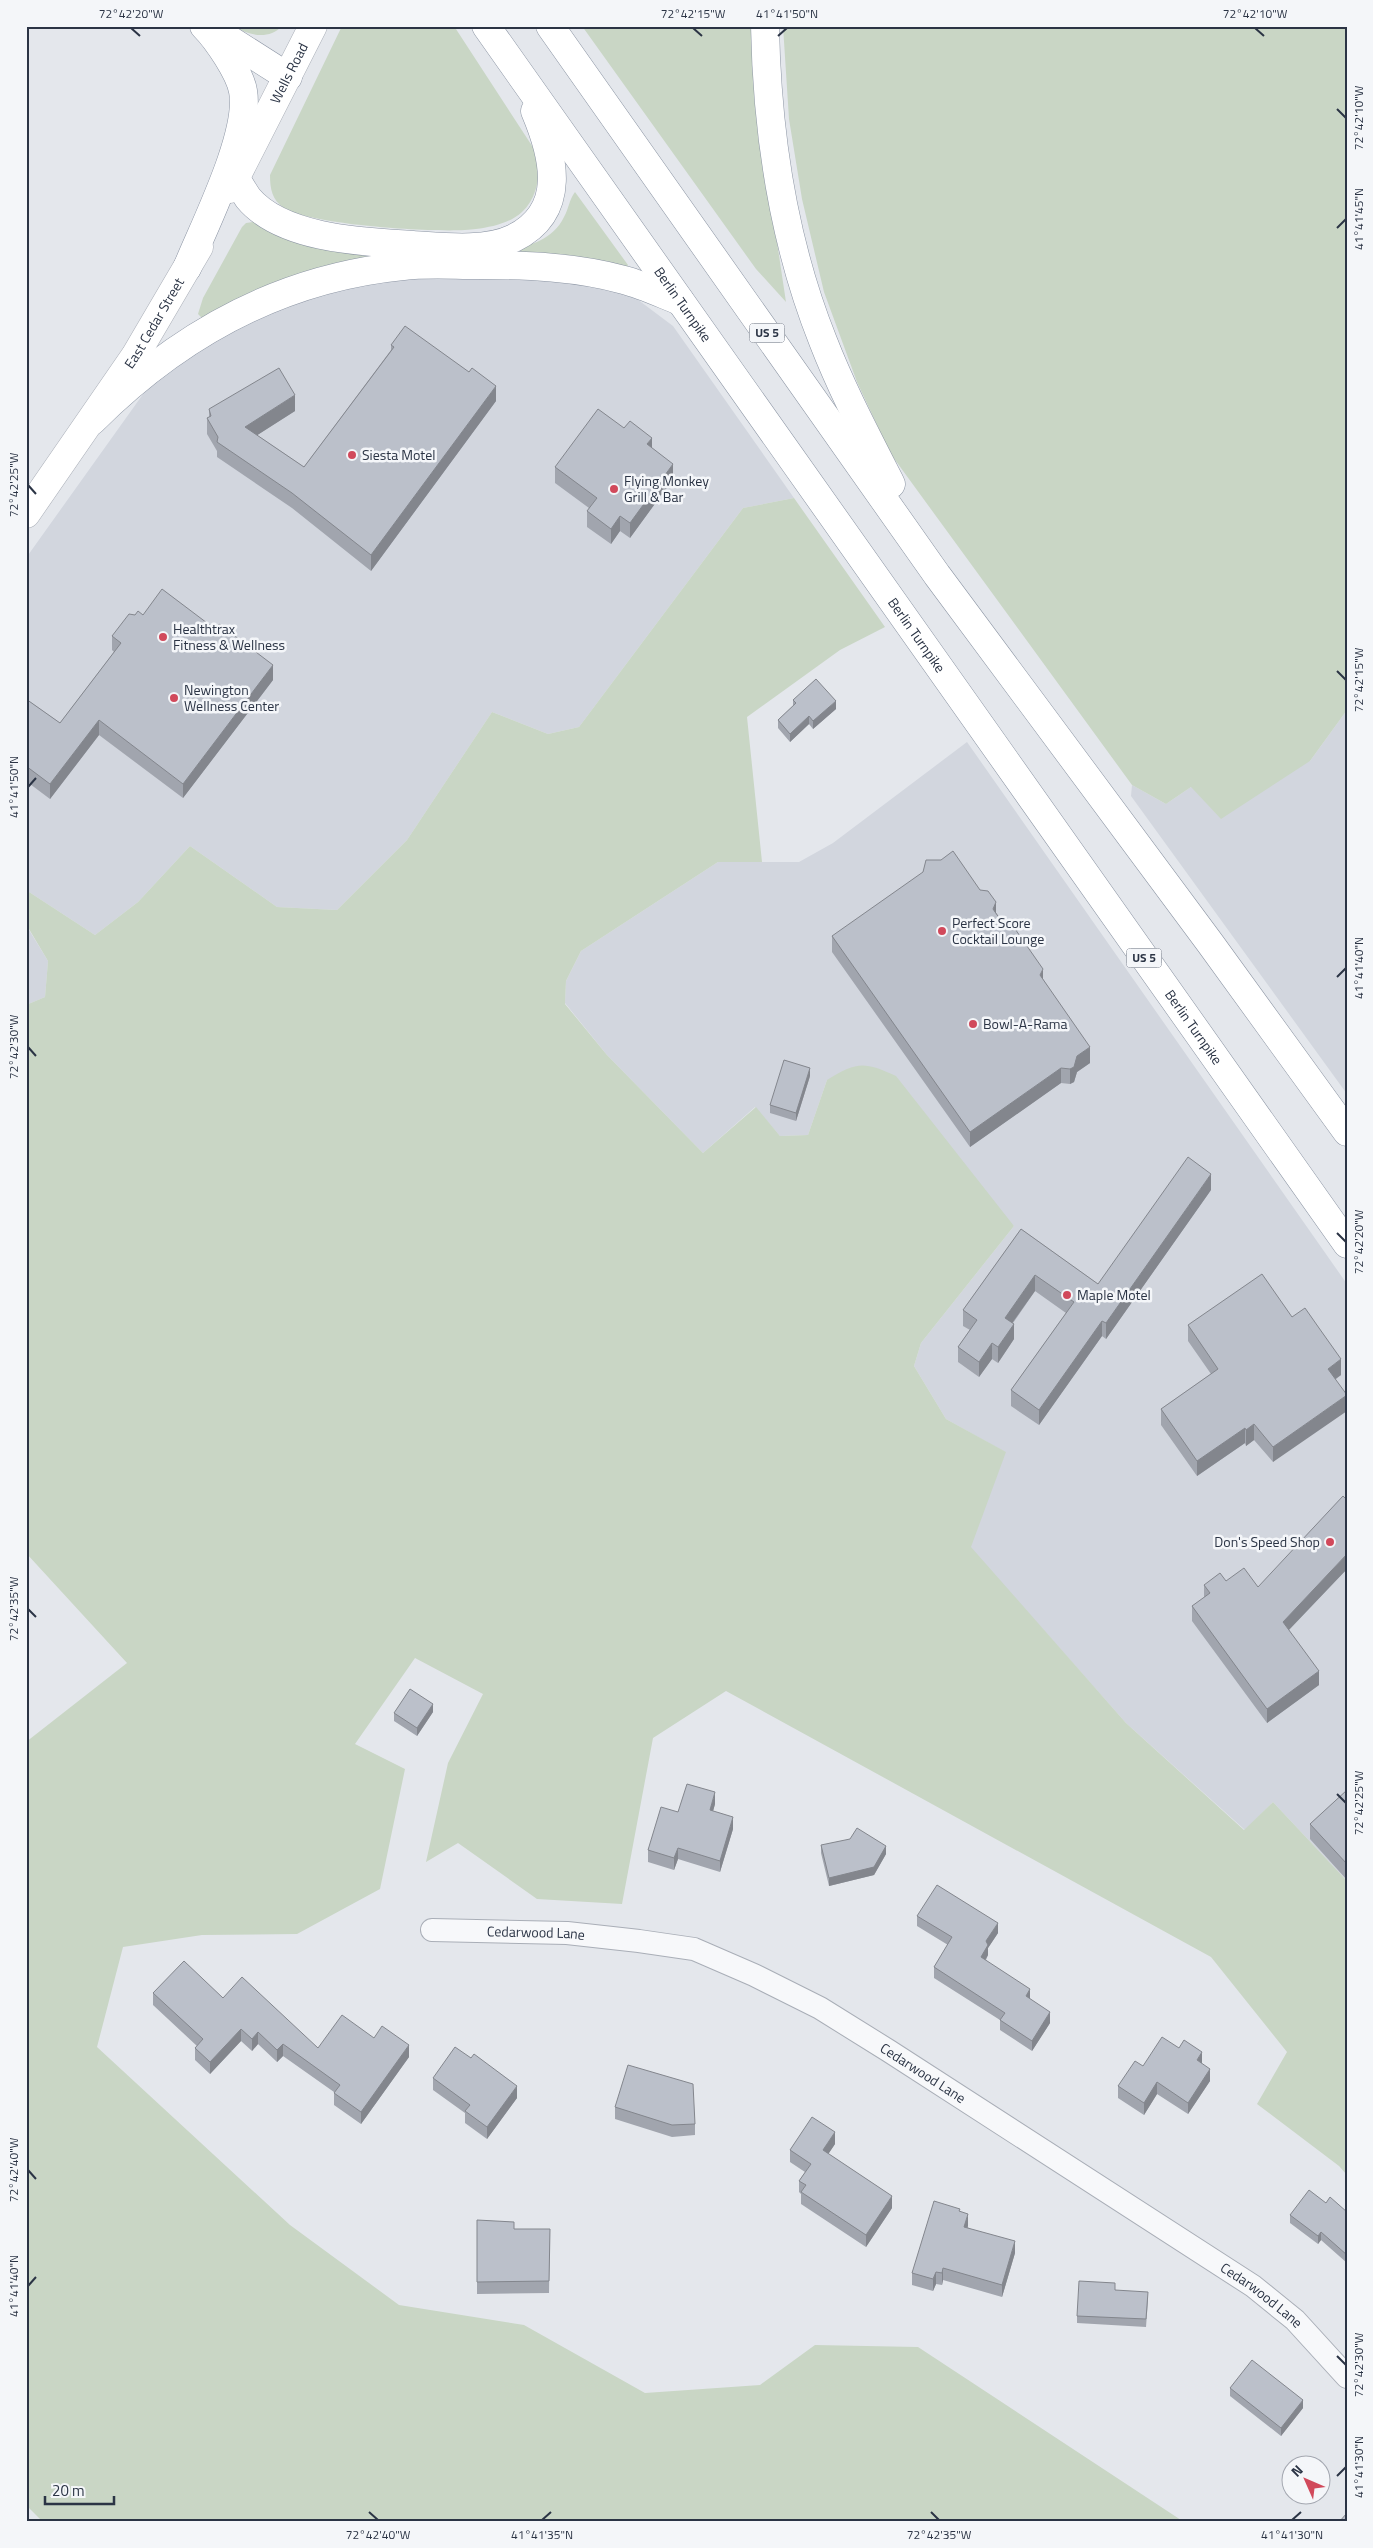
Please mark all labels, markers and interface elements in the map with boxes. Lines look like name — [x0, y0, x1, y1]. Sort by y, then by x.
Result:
text: 72°42'20"W — [99, 4, 164, 23]
text: 72°42'15"W — [661, 4, 726, 23]
text: 41°41'50"N — [756, 4, 818, 23]
text: 72°42'10"W — [1223, 4, 1288, 23]
street label: Wells Road — [264, 39, 313, 107]
text: 72°42'10"W — [1349, 85, 1368, 150]
text: 41°41'45"N — [1349, 188, 1368, 250]
street label: Berlin Turnpike — [649, 262, 717, 346]
street label: East Cedar Street — [118, 273, 189, 372]
road number: US 5 — [750, 323, 784, 342]
place label: Siesta Motel — [362, 444, 436, 465]
marker: Siesta Motel — [346, 449, 358, 461]
text: 72°42'25"W — [4, 452, 23, 517]
place label: Flying Monkey Grill & Bar — [624, 470, 709, 507]
marker: Flying Monkey Grill & Bar — [608, 483, 620, 495]
street label: Berlin Turnpike — [883, 593, 951, 677]
place label: Healthtrax Fitness & Wellness — [173, 618, 285, 655]
marker: Healthtrax Fitness & Wellness — [157, 631, 169, 643]
text: 72°42'15"W — [1349, 647, 1368, 712]
place label: Newington Wellness Center — [184, 679, 279, 716]
marker: Newington Wellness Center — [168, 692, 180, 704]
text: 41°41'50"N — [4, 756, 23, 818]
place label: Perfect Score Cocktail Lounge — [952, 912, 1044, 949]
marker: Perfect Score Cocktail Lounge — [936, 925, 948, 937]
text: 41°41'40"N — [1349, 937, 1368, 999]
road number: US 5 — [1126, 948, 1162, 968]
street label: Berlin Turnpike — [1160, 985, 1228, 1069]
place label: Bowl-A-Rama — [983, 1013, 1068, 1034]
text: 72°42'30"W — [4, 1014, 23, 1079]
marker: Bowl-A-Rama — [967, 1018, 979, 1030]
text: 72°42'20"W — [1349, 1209, 1368, 1274]
place label: Maple Motel — [1077, 1284, 1151, 1305]
marker: Maple Motel — [1061, 1289, 1073, 1301]
place label: Don's Speed Shop — [1214, 1531, 1320, 1552]
marker: Don's Speed Shop — [1324, 1536, 1336, 1548]
text: 72°42'35"W — [4, 1576, 23, 1641]
text: 72°42'25"W — [1349, 1770, 1368, 1835]
street label: Cedarwood Lane — [487, 1920, 586, 1945]
street label: Cedarwood Lane — [876, 2037, 970, 2108]
text: 72°42'40"W — [4, 2137, 23, 2202]
text: 41°41'40"N — [4, 2255, 23, 2317]
street label: Cedarwood Lane — [1217, 2257, 1308, 2332]
text: 72°42'30"W — [1349, 2332, 1368, 2397]
text: 41°41'30"N — [1349, 2436, 1368, 2498]
north arrow — [1280, 2456, 1330, 2506]
text: N — [1286, 2460, 1307, 2481]
scale bar — [45, 2473, 114, 2505]
text: 20 m — [52, 2479, 85, 2502]
text: 72°42'40"W — [346, 2525, 411, 2544]
text: 41°41'35"N — [511, 2525, 573, 2544]
text: 72°42'35"W — [907, 2525, 972, 2544]
text: 41°41'30"N — [1261, 2525, 1323, 2544]

